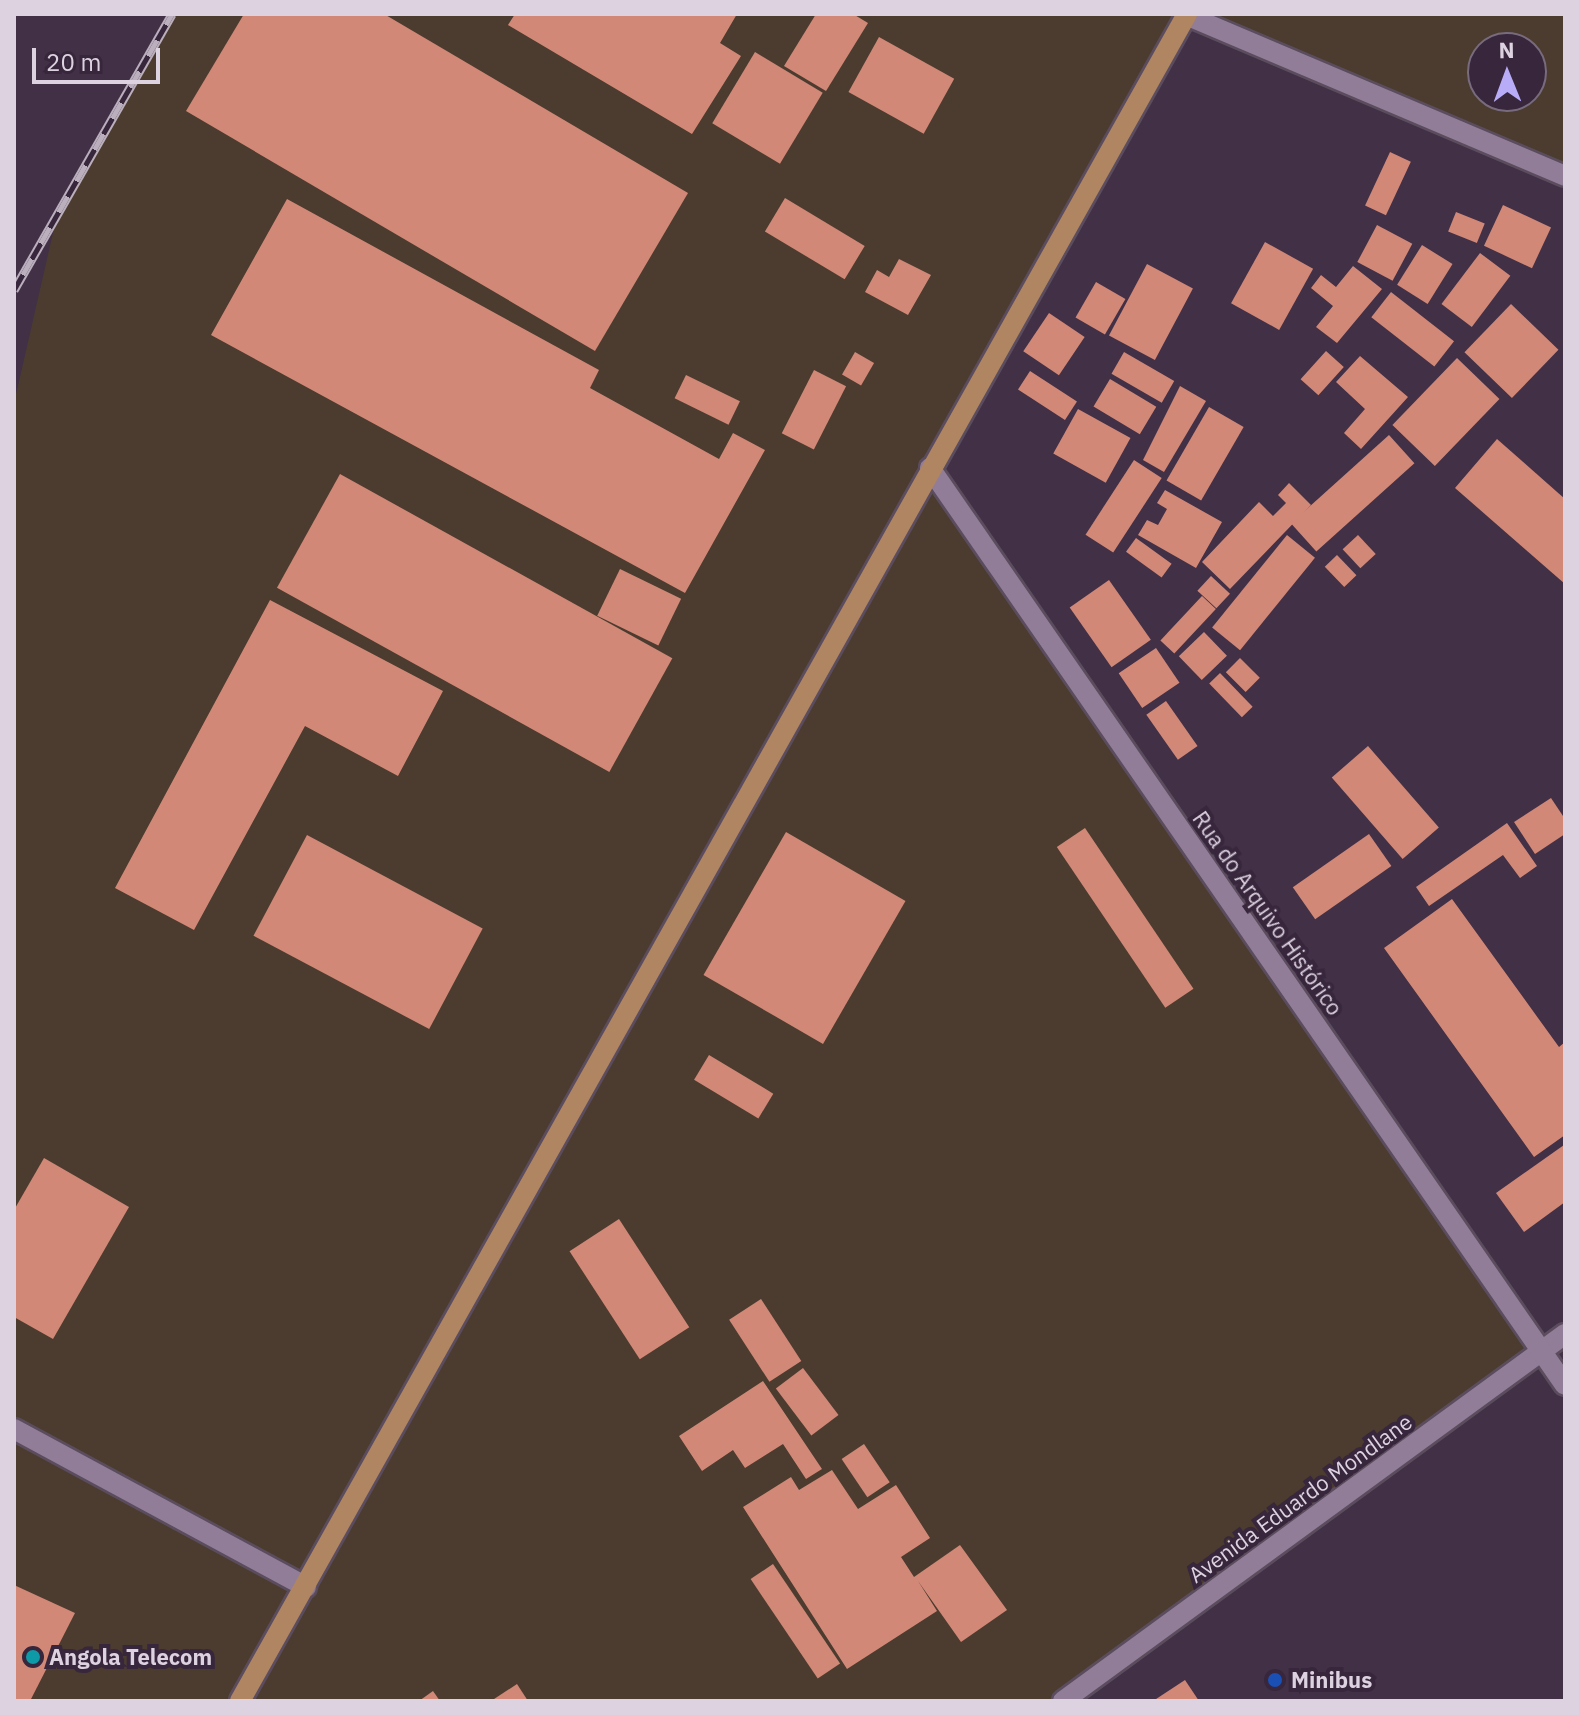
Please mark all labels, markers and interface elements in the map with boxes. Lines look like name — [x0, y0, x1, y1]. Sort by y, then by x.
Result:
scale bar — [36, 32, 164, 82]
north arrow — [1467, 32, 1547, 112]
text: N — [1498, 35, 1515, 64]
text: 20 m — [46, 46, 101, 78]
street label: Rua do Arquivo Histórico — [1187, 806, 1349, 1020]
street label: Avenida Eduardo Mondlane — [1183, 1408, 1417, 1588]
place label: Angola Telecom — [49, 1644, 212, 1670]
marker: Angola Telecom — [24, 1648, 42, 1666]
place label: Minibus — [1291, 1667, 1372, 1693]
marker: Minibus — [1266, 1671, 1284, 1689]

